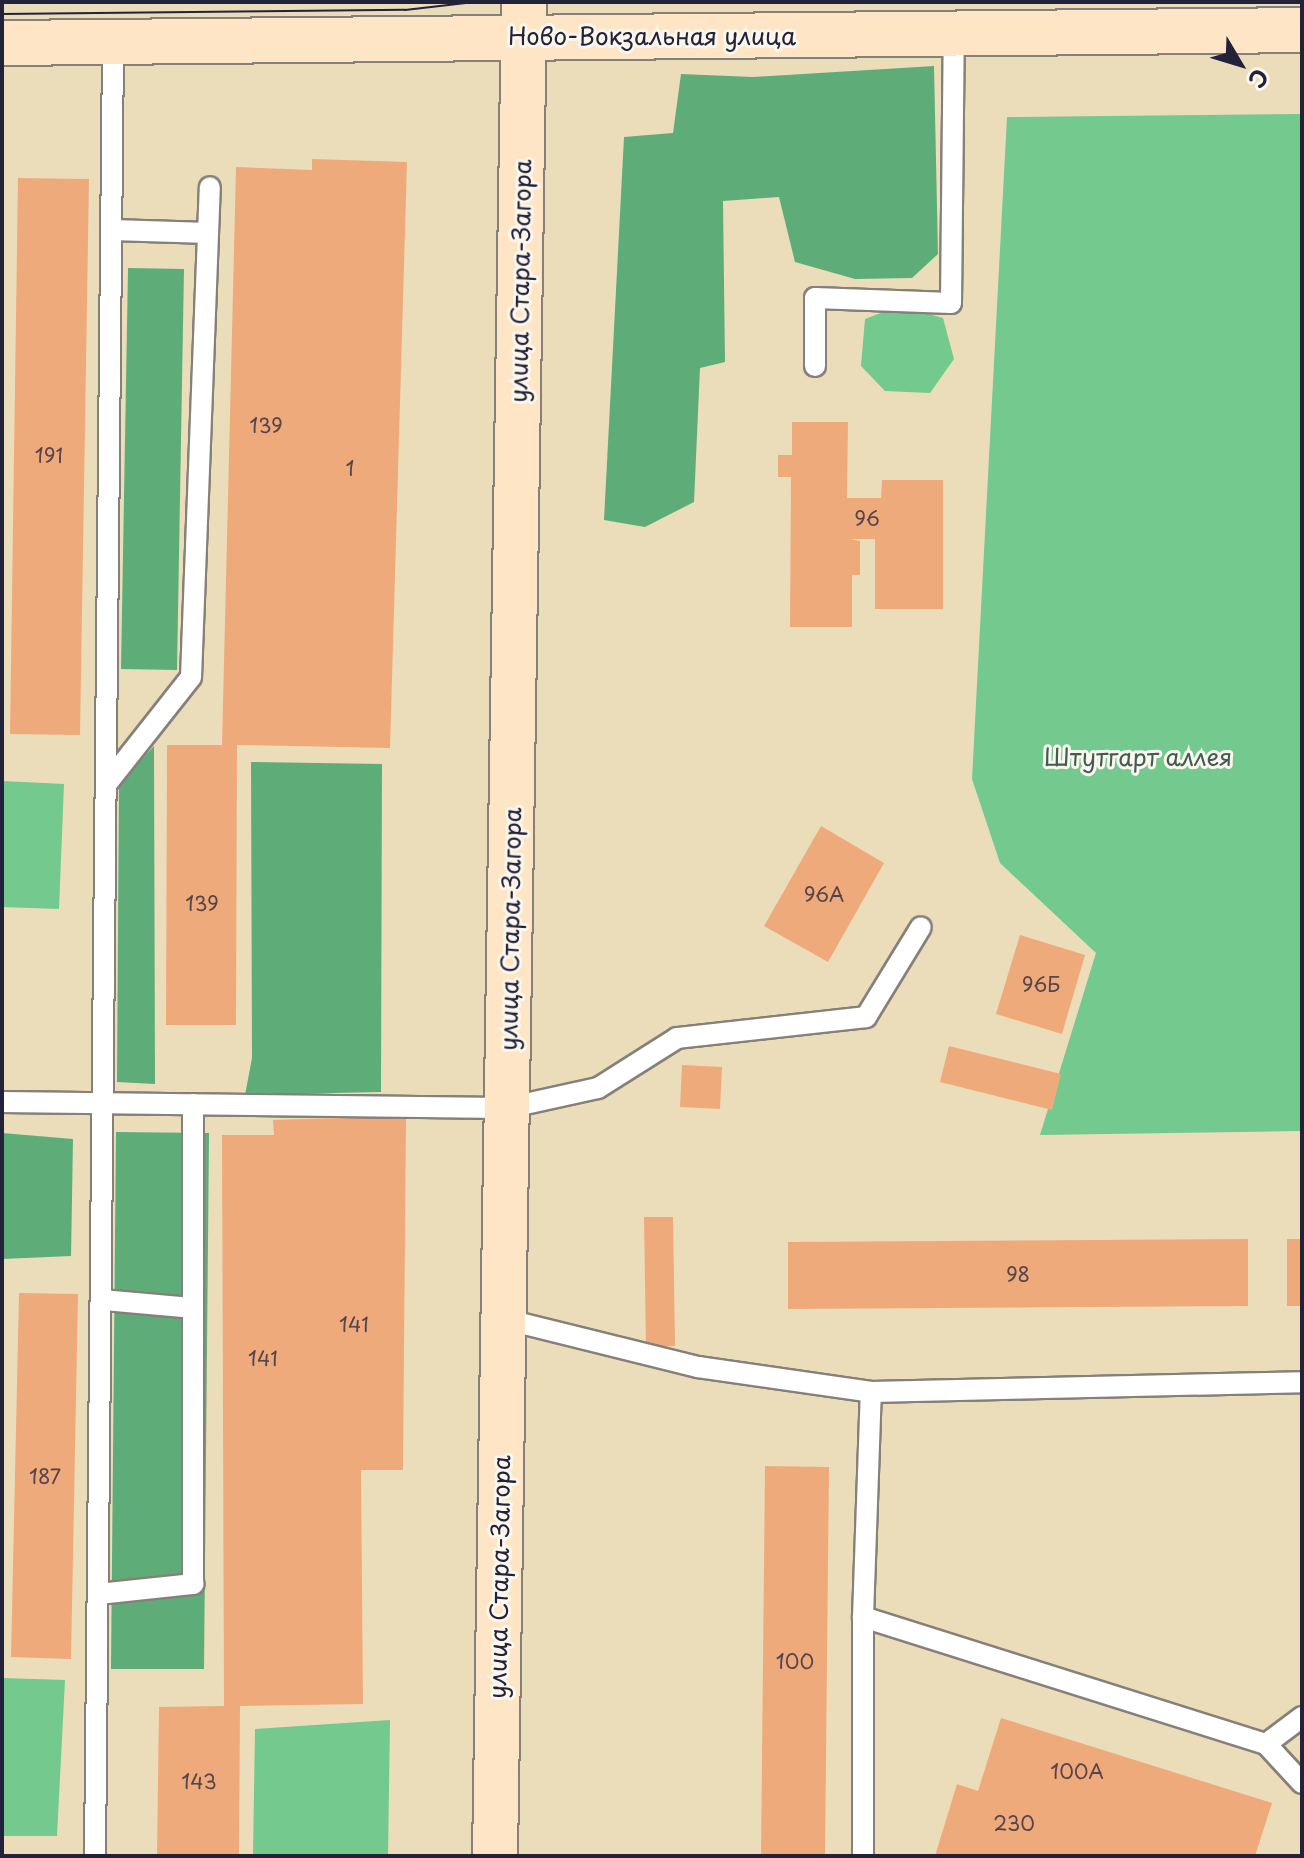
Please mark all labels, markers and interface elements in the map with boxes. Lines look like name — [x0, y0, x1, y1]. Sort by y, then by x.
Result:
street label: Ново-Вокзальная улица — [507, 22, 797, 50]
north arrow — [1200, 24, 1280, 104]
text: С — [1241, 62, 1277, 96]
street label: улица Стара-Загора — [503, 158, 537, 404]
house number: 139 — [249, 413, 283, 437]
house number: 191 — [35, 443, 63, 467]
house number: 1 — [346, 456, 354, 480]
house number: 96 — [854, 506, 880, 530]
park label: Штутгарт аллея — [1043, 743, 1233, 771]
street label: улица Стара-Загора — [493, 806, 527, 1052]
house number: 96А — [804, 882, 844, 906]
house number: 139 — [185, 891, 219, 915]
house number: 96Б — [1022, 972, 1060, 996]
house number: 98 — [1006, 1262, 1030, 1286]
house number: 141 — [339, 1312, 369, 1336]
house number: 141 — [248, 1346, 278, 1370]
street label: улица Стара-Загора — [482, 1454, 516, 1700]
house number: 187 — [29, 1464, 61, 1488]
house number: 100 — [776, 1649, 814, 1673]
house number: 100А — [1050, 1759, 1104, 1783]
house number: 143 — [181, 1769, 217, 1793]
house number: 230 — [993, 1811, 1035, 1835]

